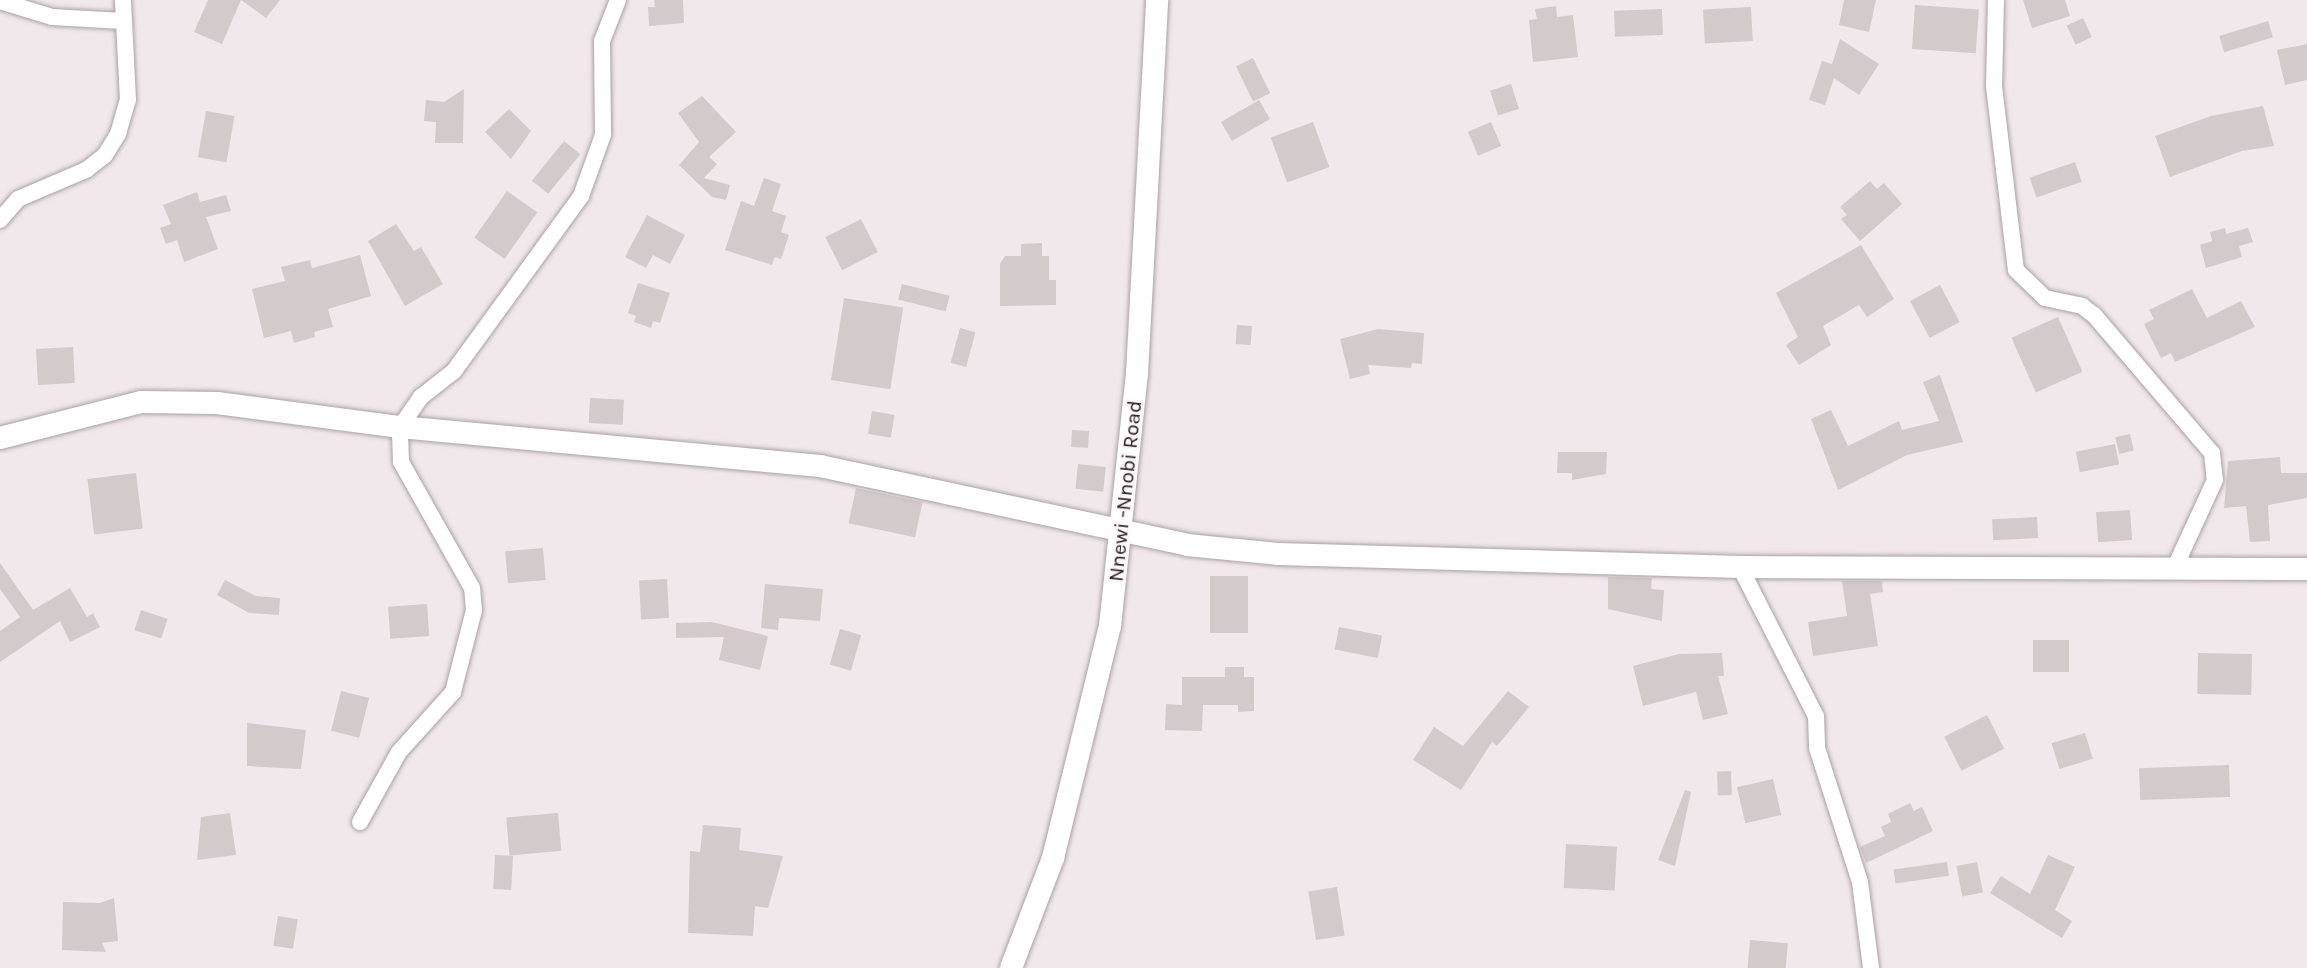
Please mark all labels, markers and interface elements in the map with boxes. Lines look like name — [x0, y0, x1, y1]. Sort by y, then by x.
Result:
street label: Nnewi -Nnobi Road — [1103, 399, 1147, 583]

